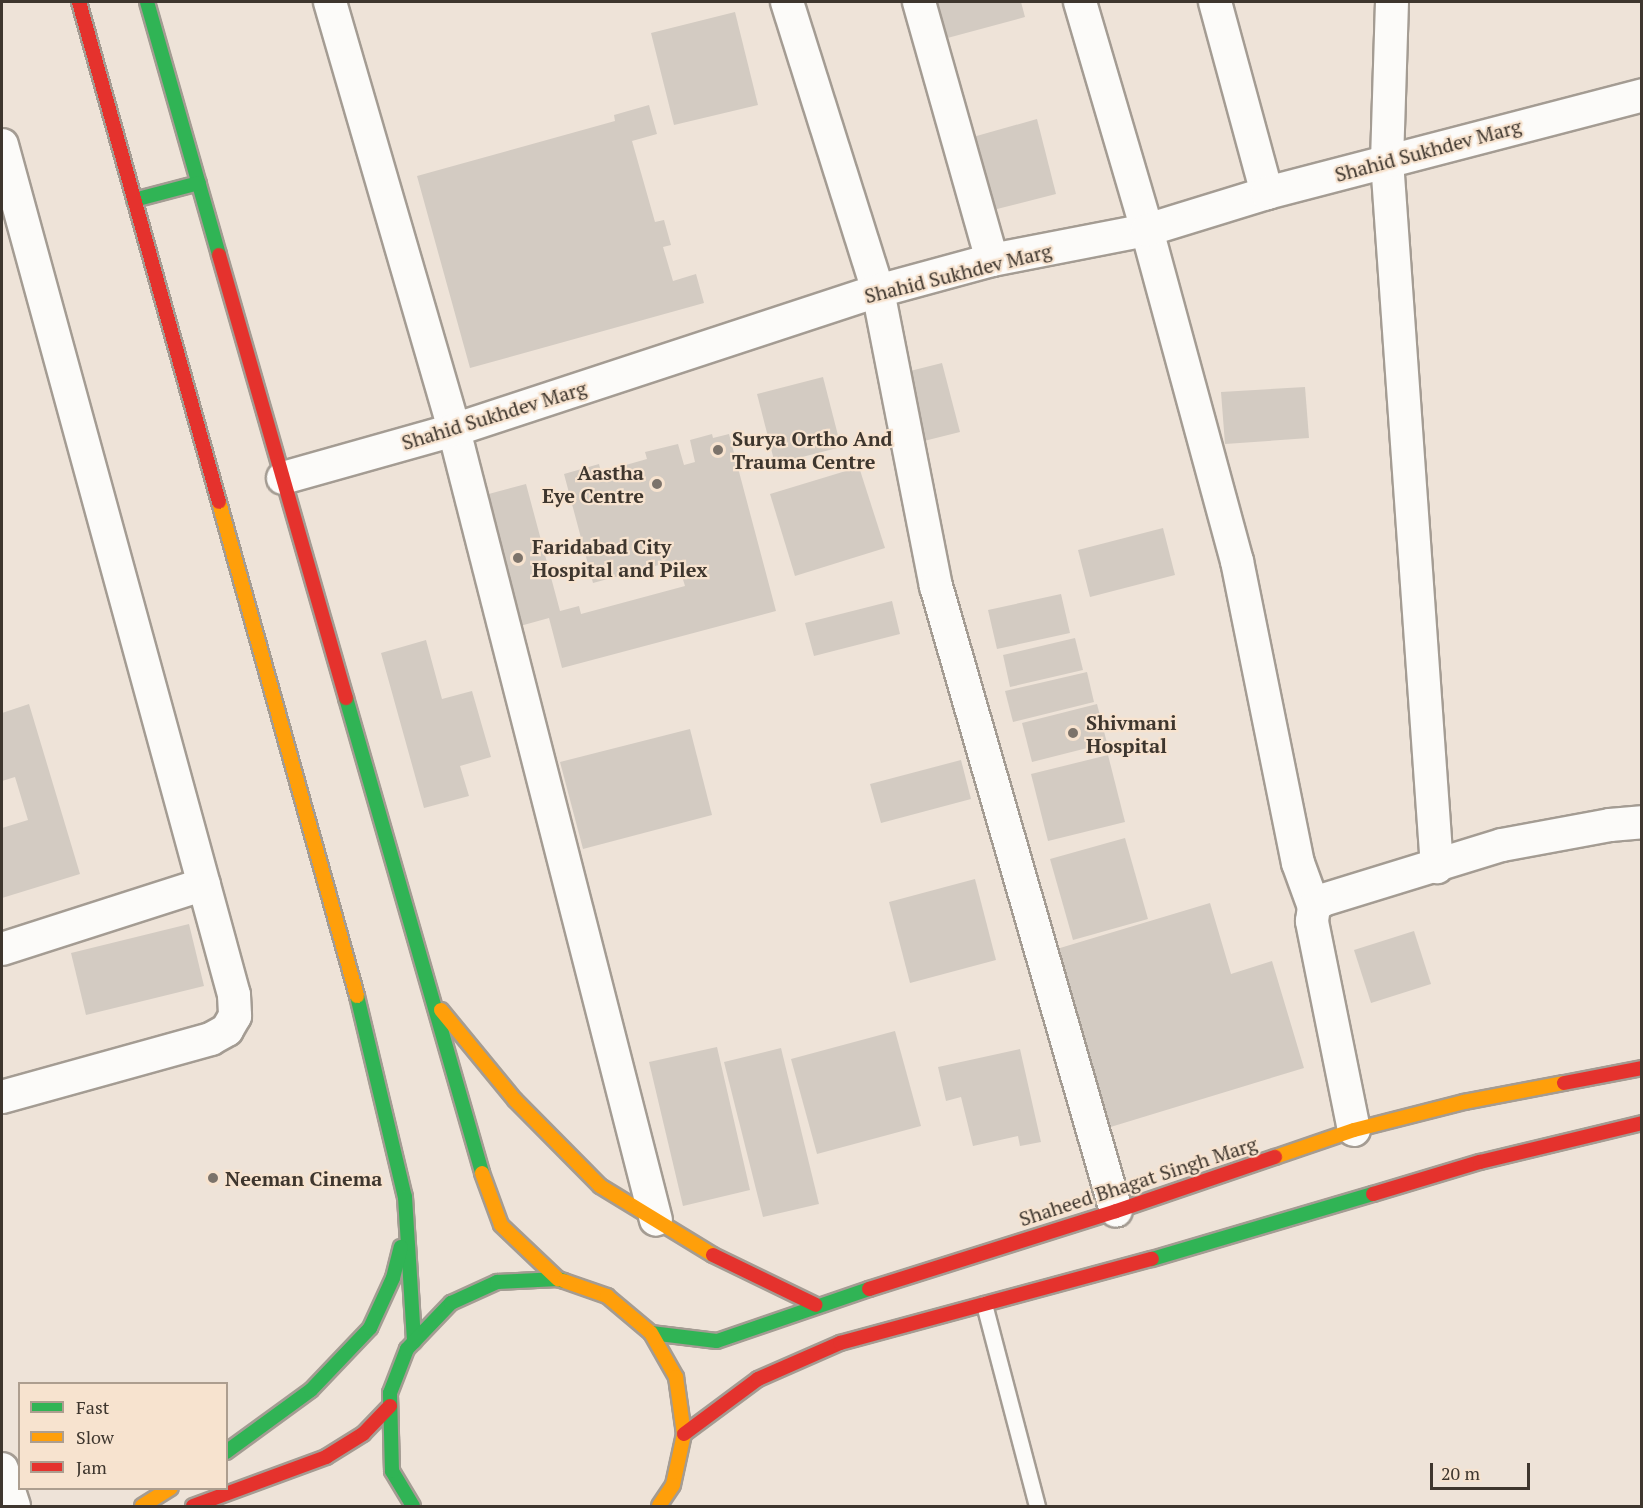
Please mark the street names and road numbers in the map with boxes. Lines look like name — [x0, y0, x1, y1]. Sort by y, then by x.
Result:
street label: Shahid Sukhdev Marg — [1332, 114, 1524, 186]
street label: Shahid Sukhdev Marg — [862, 238, 1054, 308]
street label: Shahid Sukhdev Marg — [399, 375, 589, 455]
street label: Shaheed Bhagat Singh Marg — [1016, 1131, 1260, 1231]

